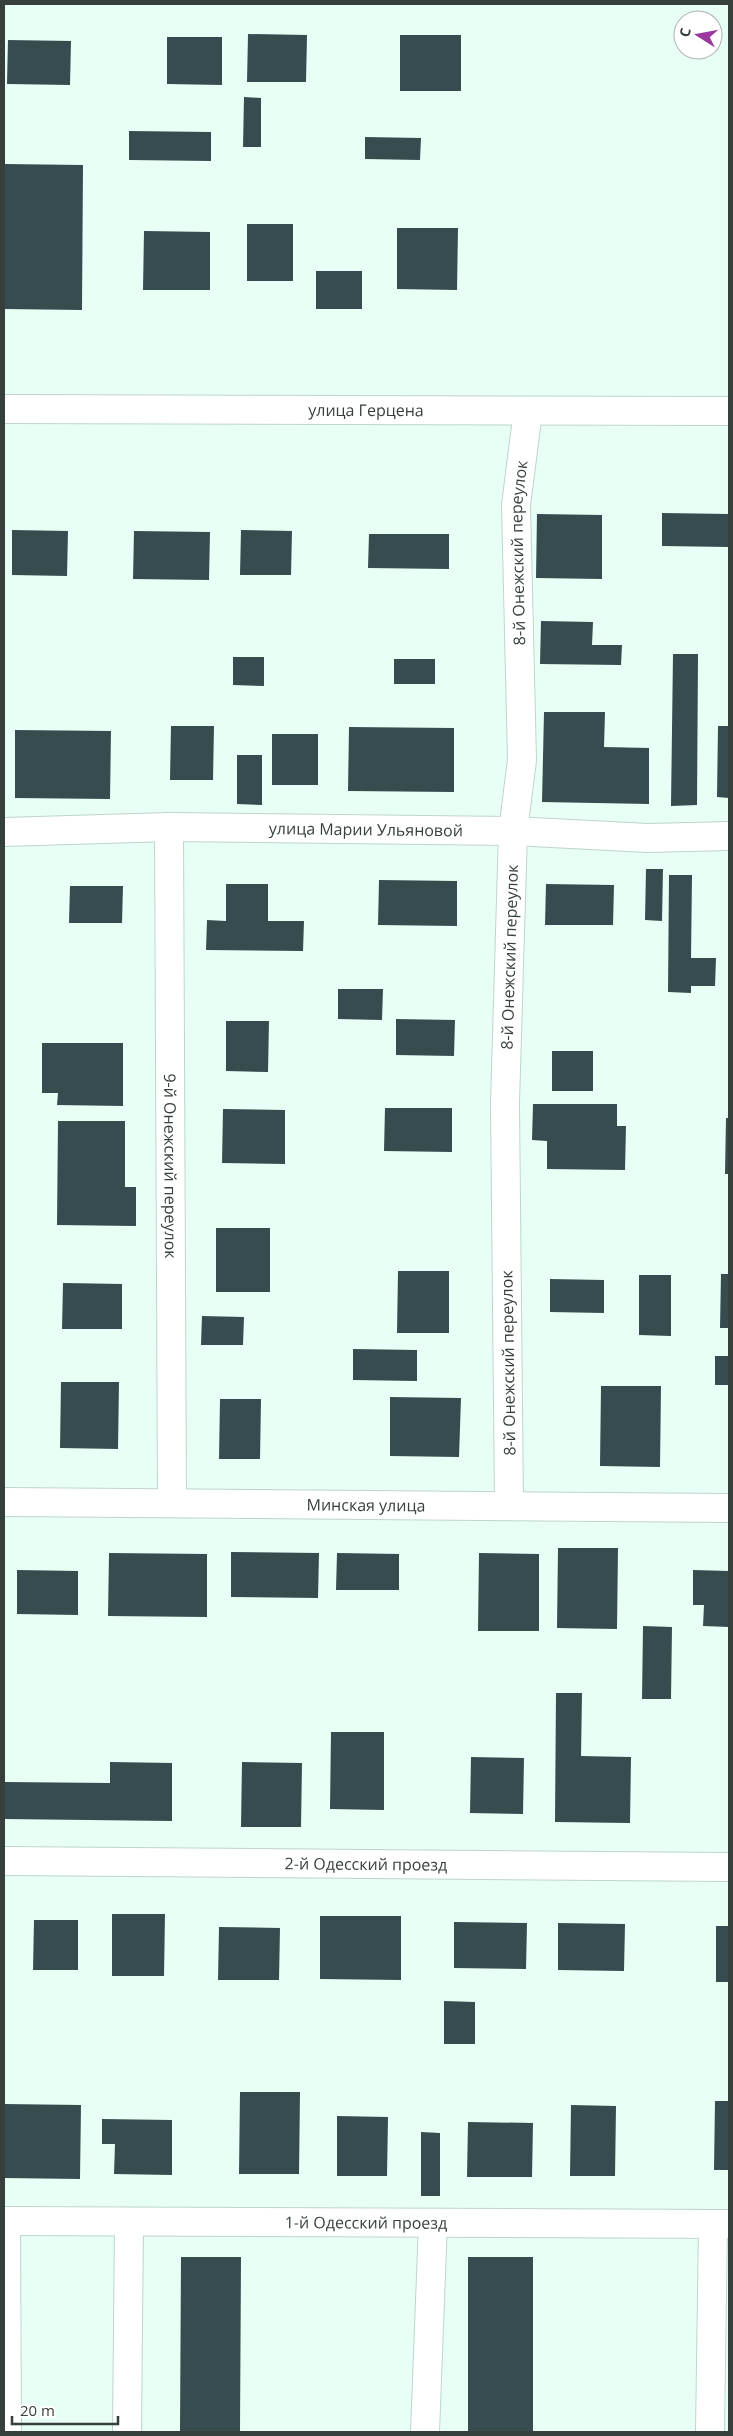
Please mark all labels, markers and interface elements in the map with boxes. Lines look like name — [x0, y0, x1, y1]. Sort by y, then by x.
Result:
north arrow — [673, 10, 723, 60]
text: С — [675, 26, 695, 39]
street label: улица Герцена — [308, 399, 424, 421]
street label: 8-й Онежский переулок — [505, 458, 533, 646]
street label: улица Марии Ульяновой — [269, 817, 463, 841]
street label: 8-й Онежский переулок — [496, 863, 523, 1050]
street label: 9-й Онежский переулок — [159, 1073, 182, 1259]
street label: 8-й Онежский переулок — [495, 1270, 521, 1456]
street label: Минская улица — [307, 1494, 425, 1516]
street label: 2-й Одесский проезд — [285, 1852, 447, 1876]
street label: 1-й Одесский проезд — [285, 2211, 447, 2234]
scale bar — [12, 2394, 119, 2426]
text: 20 m — [20, 2400, 55, 2420]

